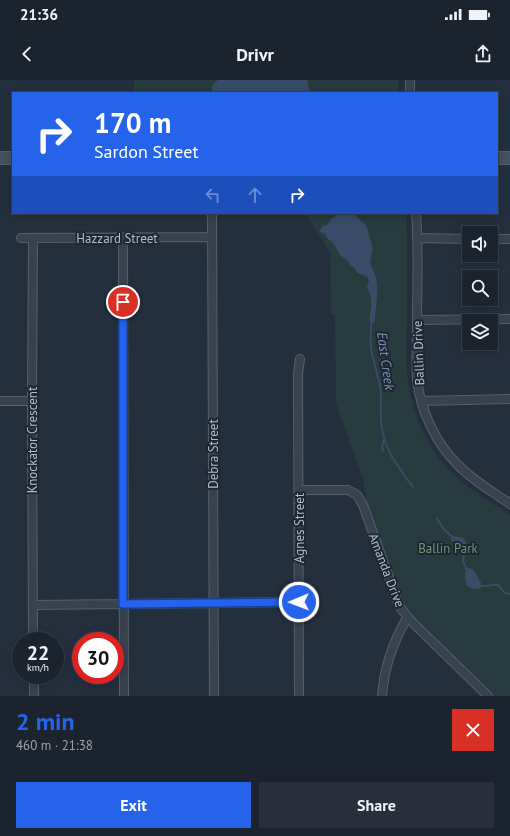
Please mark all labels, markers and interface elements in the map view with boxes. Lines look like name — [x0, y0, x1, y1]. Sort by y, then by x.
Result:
text: 21:36 — [20, 5, 58, 24]
icon: back — [16, 43, 38, 65]
text: Drivr — [236, 43, 274, 66]
icon: share — [472, 43, 494, 65]
text: 170 m — [94, 104, 171, 141]
icon: right — [28, 108, 80, 160]
text: Sardon Street — [94, 140, 199, 163]
icon: left — [202, 184, 224, 206]
icon: ahead — [244, 184, 266, 206]
icon: right — [286, 184, 308, 206]
map controls — [462, 226, 498, 350]
button: sound — [462, 226, 498, 262]
street label: Hazzard Street — [76, 230, 158, 247]
button: search — [462, 270, 498, 306]
pin — [106, 285, 140, 319]
icon: arrive — [112, 291, 134, 313]
button: layers — [462, 314, 498, 350]
street label: Ballin Drive — [409, 320, 428, 386]
water label: East Creek — [373, 331, 399, 392]
street label: Knockator Crescent — [24, 386, 41, 493]
street label: Debra Street — [205, 419, 222, 489]
street label: Agnes Street — [291, 492, 308, 563]
street label: Amanda Drive — [365, 531, 408, 610]
park label: Ballin Park — [418, 540, 479, 557]
position arrow — [278, 581, 320, 623]
speed limit sign: 30 — [72, 632, 124, 684]
text: 22 — [27, 640, 49, 666]
text: km/h — [27, 661, 49, 674]
text: 2 min — [16, 706, 75, 737]
button: close — [452, 709, 494, 751]
text: 460 m · 21:38 — [16, 737, 93, 754]
button: Exit — [16, 782, 251, 828]
button: Share — [259, 782, 494, 828]

